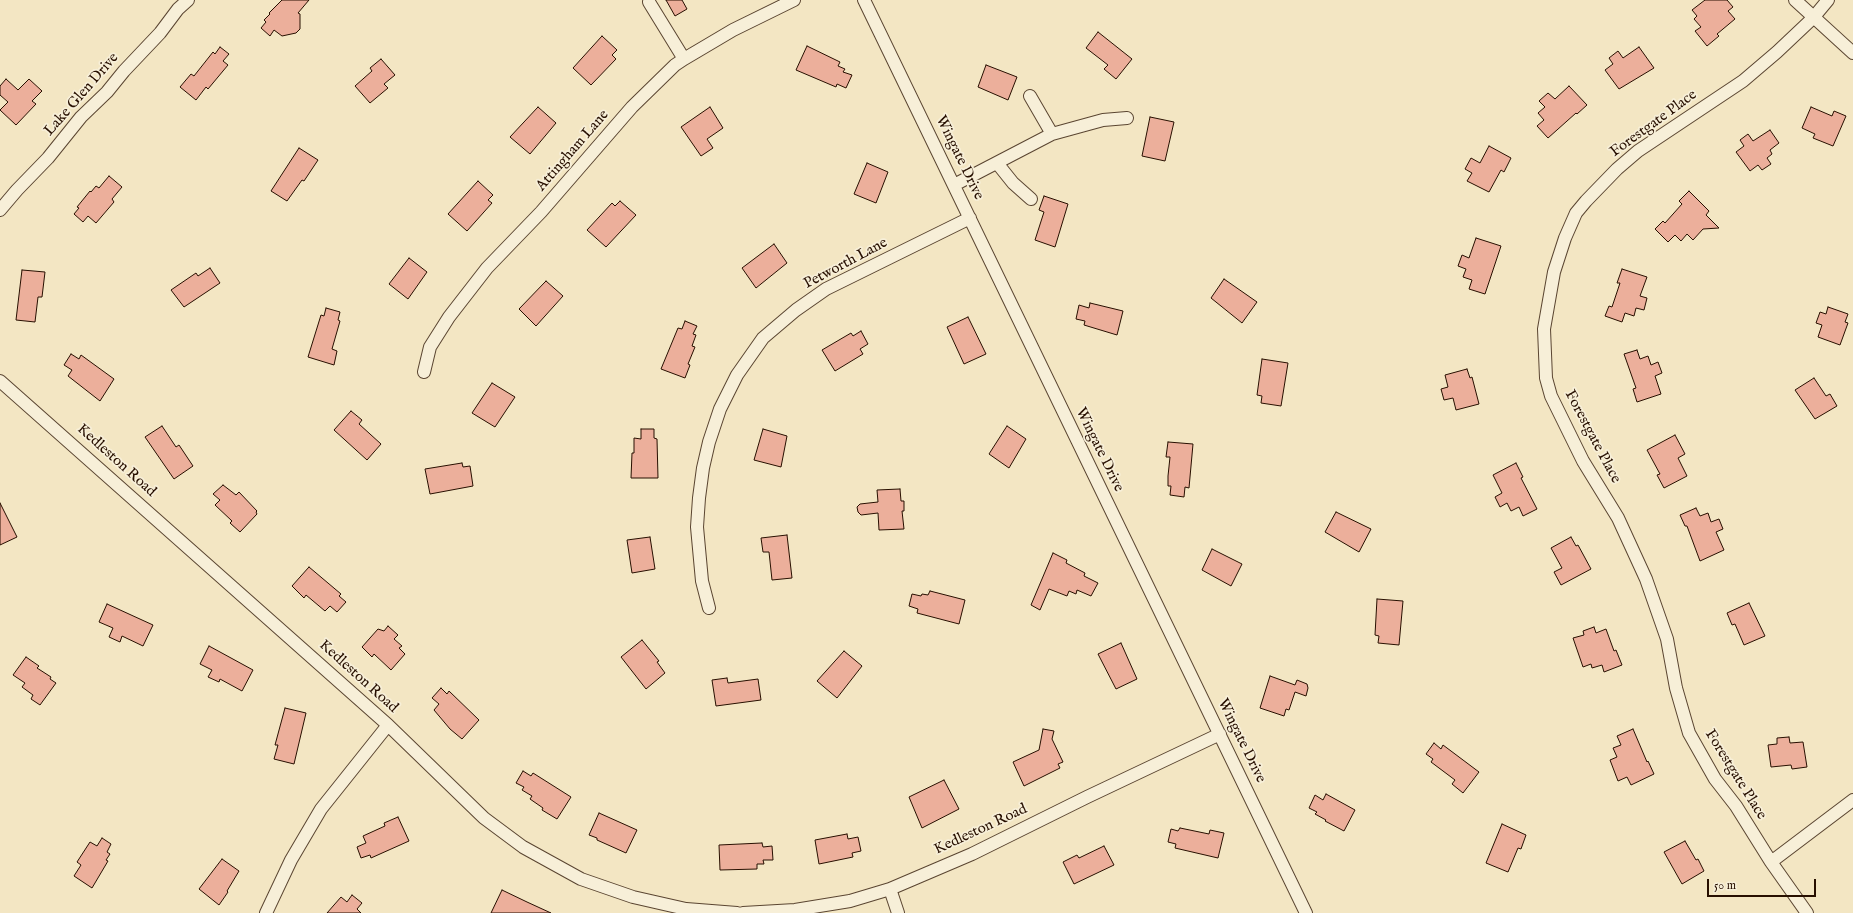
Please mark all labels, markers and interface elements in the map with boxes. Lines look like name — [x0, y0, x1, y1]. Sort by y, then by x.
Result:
street label: Lake Glen Drive — [41, 50, 123, 140]
street label: Forestgate Place — [1607, 87, 1701, 161]
street label: Attingham Lane — [533, 107, 613, 195]
street label: Wingate Drive — [931, 113, 987, 203]
street label: Petworth Lane — [801, 234, 891, 294]
street label: Forestgate Place — [1560, 387, 1624, 487]
street label: Wingate Drive — [1071, 405, 1127, 495]
street label: Kedleston Road — [73, 421, 159, 501]
street label: Kedleston Road — [315, 637, 401, 717]
street label: Wingate Drive — [1213, 696, 1269, 786]
street label: Forestgate Place — [1700, 727, 1770, 823]
street label: Kedleston Road — [932, 801, 1030, 859]
scale bar — [1709, 871, 1818, 897]
text: 50 m — [1714, 878, 1736, 893]

